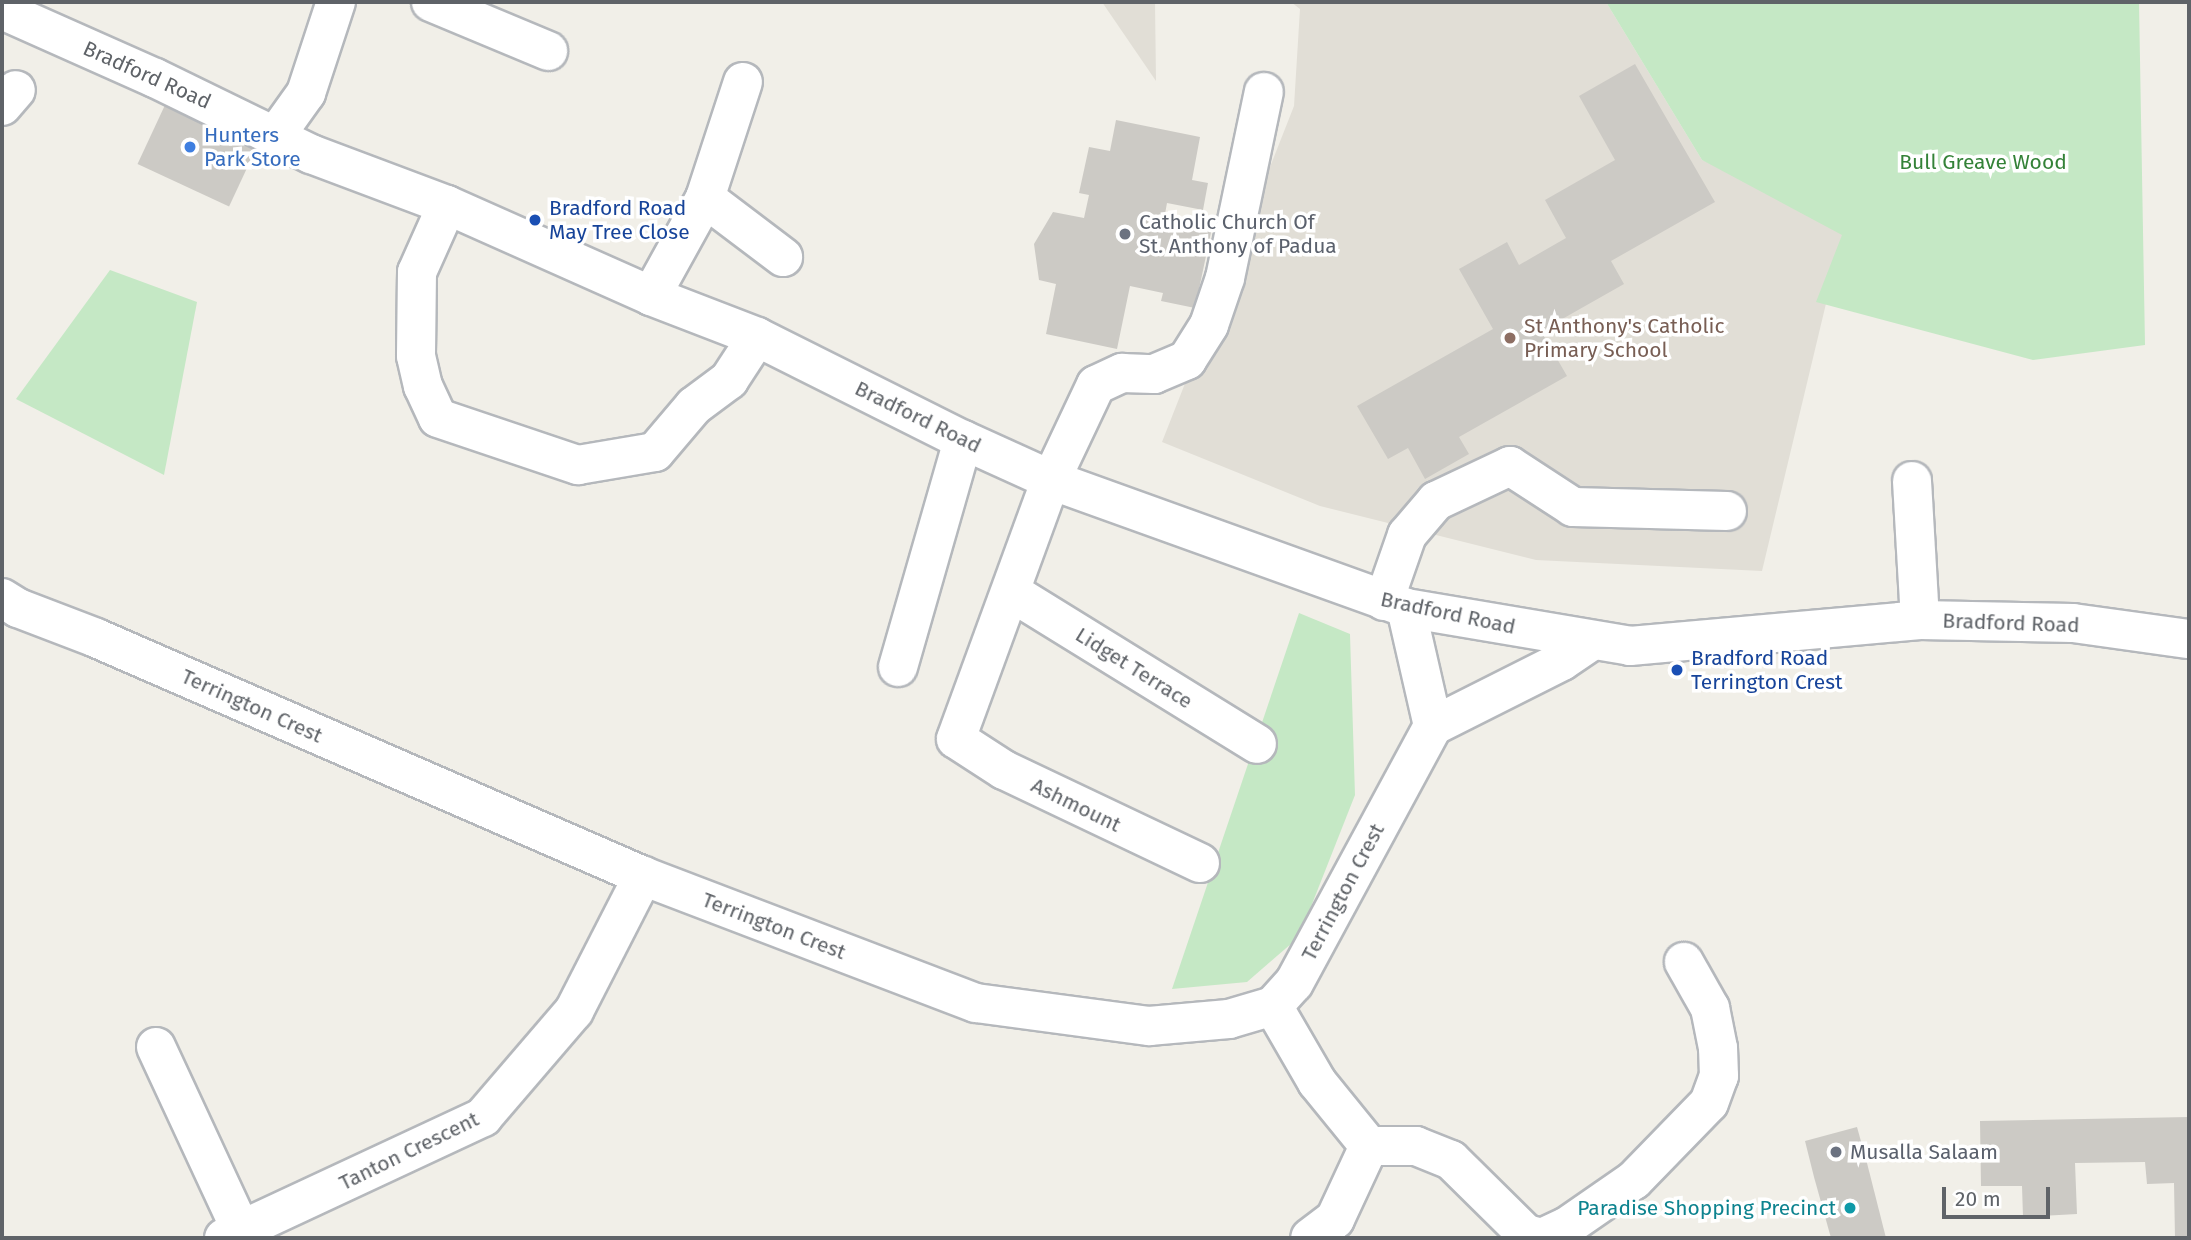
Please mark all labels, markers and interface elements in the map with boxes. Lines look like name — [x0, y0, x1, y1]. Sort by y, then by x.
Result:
street label: Bradford Road — [79, 36, 215, 114]
place label: Hunters Park Store — [204, 122, 301, 172]
marker: Hunters Park Store — [182, 139, 198, 155]
park label: Bull Greave Wood — [1899, 149, 2067, 175]
place label: Bradford Road May Tree Close — [549, 195, 690, 245]
place label: Catholic Church Of St. Anthony of Padua — [1139, 209, 1337, 259]
marker: Bradford Road May Tree Close — [527, 212, 543, 228]
marker: Catholic Church Of St. Anthony of Padua — [1117, 226, 1133, 242]
place label: St Anthony's Catholic Primary School — [1524, 313, 1725, 363]
marker: St Anthony's Catholic Primary School — [1502, 330, 1518, 346]
street label: Bradford Road — [851, 376, 985, 458]
street label: Bradford Road — [1378, 586, 1518, 640]
street label: Bradford Road — [1942, 608, 2080, 638]
street label: Lidget Terrace — [1071, 622, 1197, 714]
place label: Bradford Road Terrington Crest — [1691, 645, 1843, 695]
marker: Bradford Road Terrington Crest — [1669, 662, 1685, 678]
street label: Terrington Crest — [178, 664, 326, 748]
street label: Ashmount — [1027, 773, 1125, 837]
street label: Terrington Crest — [1296, 819, 1390, 965]
street label: Terrington Crest — [699, 887, 849, 965]
street label: Tanton Crescent — [335, 1106, 483, 1196]
place label: Musalla Salaam — [1850, 1139, 1998, 1165]
marker: Musalla Salaam — [1828, 1144, 1844, 1160]
scale bar — [1946, 1174, 2054, 1218]
text: 20 m — [1955, 1186, 2001, 1212]
place label: Paradise Shopping Precinct — [1577, 1195, 1836, 1221]
marker: Paradise Shopping Precinct — [1842, 1200, 1858, 1216]

